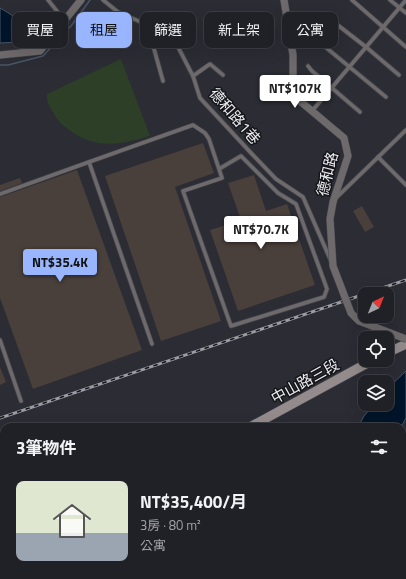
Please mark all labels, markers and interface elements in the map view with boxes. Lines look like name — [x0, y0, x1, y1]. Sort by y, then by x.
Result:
chip: 買屋 — [12, 12, 68, 48]
chip: 租屋 — [76, 12, 132, 48]
chip: 篩選 — [140, 12, 196, 48]
chip: 新上架 — [204, 12, 274, 48]
chip: 公寓 — [282, 12, 338, 48]
pin: NT$107K — [258, 75, 332, 109]
text: NT$107K — [269, 78, 321, 98]
street label: 德和路1巷 — [204, 83, 266, 149]
street label: 德和路 — [310, 149, 344, 199]
pin: NT$70.7K — [220, 216, 302, 250]
text: NT$70.7K — [233, 219, 289, 239]
pin: NT$35.4K — [19, 249, 101, 283]
text: NT$35.4K — [32, 252, 88, 272]
north arrow — [358, 287, 394, 323]
map controls — [358, 287, 394, 411]
button: locate — [358, 331, 394, 367]
street label: 中山路三段 — [267, 353, 343, 409]
button: layers — [358, 375, 394, 411]
text: 3筆物件 — [16, 435, 77, 461]
icon: filters — [368, 436, 390, 458]
text: NT$35,400/月 — [140, 489, 247, 515]
icon: home — [48, 497, 96, 545]
text: 3房 · 80 m² — [140, 515, 201, 535]
text: 公寓 — [140, 535, 166, 555]

